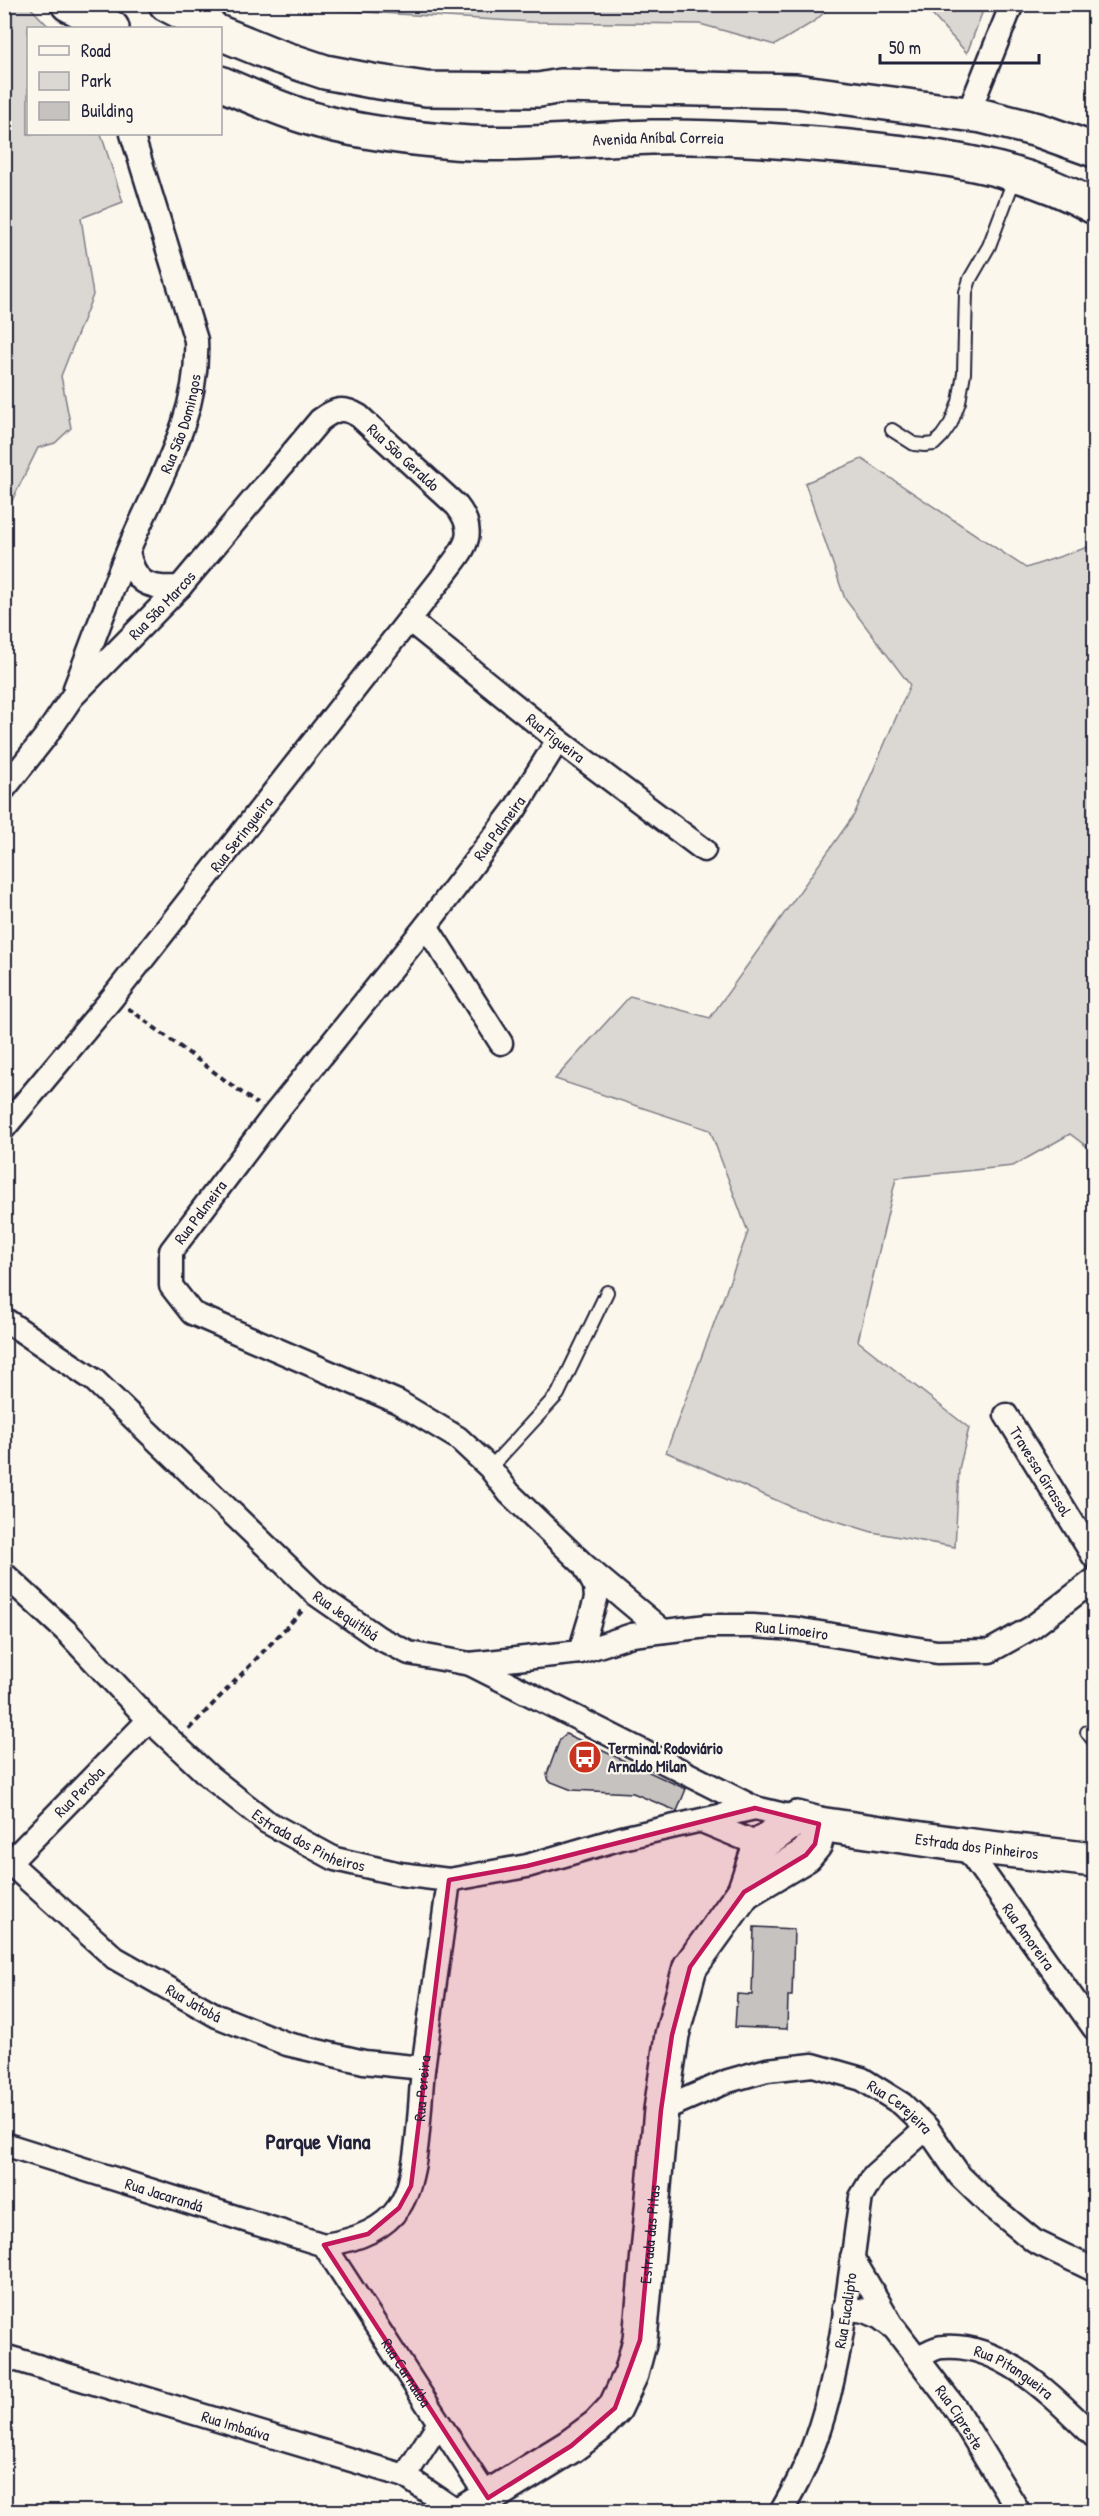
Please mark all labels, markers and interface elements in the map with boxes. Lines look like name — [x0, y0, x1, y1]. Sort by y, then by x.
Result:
legend — [27, 27, 222, 135]
scale bar — [880, 27, 1039, 65]
text: 50 m — [889, 35, 921, 60]
text: Road — [81, 38, 111, 63]
text: Park — [81, 68, 112, 93]
text: Building — [81, 98, 133, 123]
street label: Avenida Aníbal Correia — [592, 126, 724, 151]
street label: Rua São Domingos — [154, 373, 206, 477]
street label: Rua São Geraldo — [363, 418, 445, 496]
street label: Rua São Marcos — [123, 566, 200, 644]
street label: Rua Figueira — [522, 708, 590, 768]
street label: Rua Palmeira — [468, 791, 530, 865]
street label: Rua Seringueira — [205, 792, 277, 876]
street label: Rua Palmeira — [169, 1175, 231, 1249]
street label: Travessa Girassol — [1005, 1422, 1077, 1521]
street label: Rua Jequitibá — [309, 1585, 383, 1646]
street label: Rua Limoeiro — [755, 1615, 830, 1645]
place label: Terminal Rodoviário Arnaldo Milan — [607, 1737, 723, 1777]
bus stop icon: Terminal Rodoviário Arnaldo Milan — [567, 1739, 603, 1775]
street label: Rua Peroba — [49, 1761, 109, 1822]
street label: Estrada dos Pinheiros — [248, 1803, 367, 1877]
street label: Estrada dos Pinheiros — [914, 1827, 1040, 1865]
street label: Rua Amoreira — [997, 1898, 1060, 1974]
street label: Rua Jatobá — [162, 1978, 224, 2028]
street label: Rua Pereira — [408, 2054, 436, 2122]
street label: Rua Cerejeira — [863, 2074, 938, 2138]
district label: Parque Viana — [266, 2126, 371, 2157]
street label: Rua Jacarandá — [122, 2172, 206, 2217]
street label: Estrada das Pitas — [634, 2184, 665, 2285]
street label: Rua Eucalipto — [828, 2271, 862, 2350]
street label: Rua Carnaúba — [376, 2334, 437, 2411]
street label: Rua Pitangueira — [972, 2339, 1058, 2404]
street label: Rua Cipreste — [930, 2380, 990, 2454]
street label: Rua Imbaúva — [199, 2405, 273, 2446]

